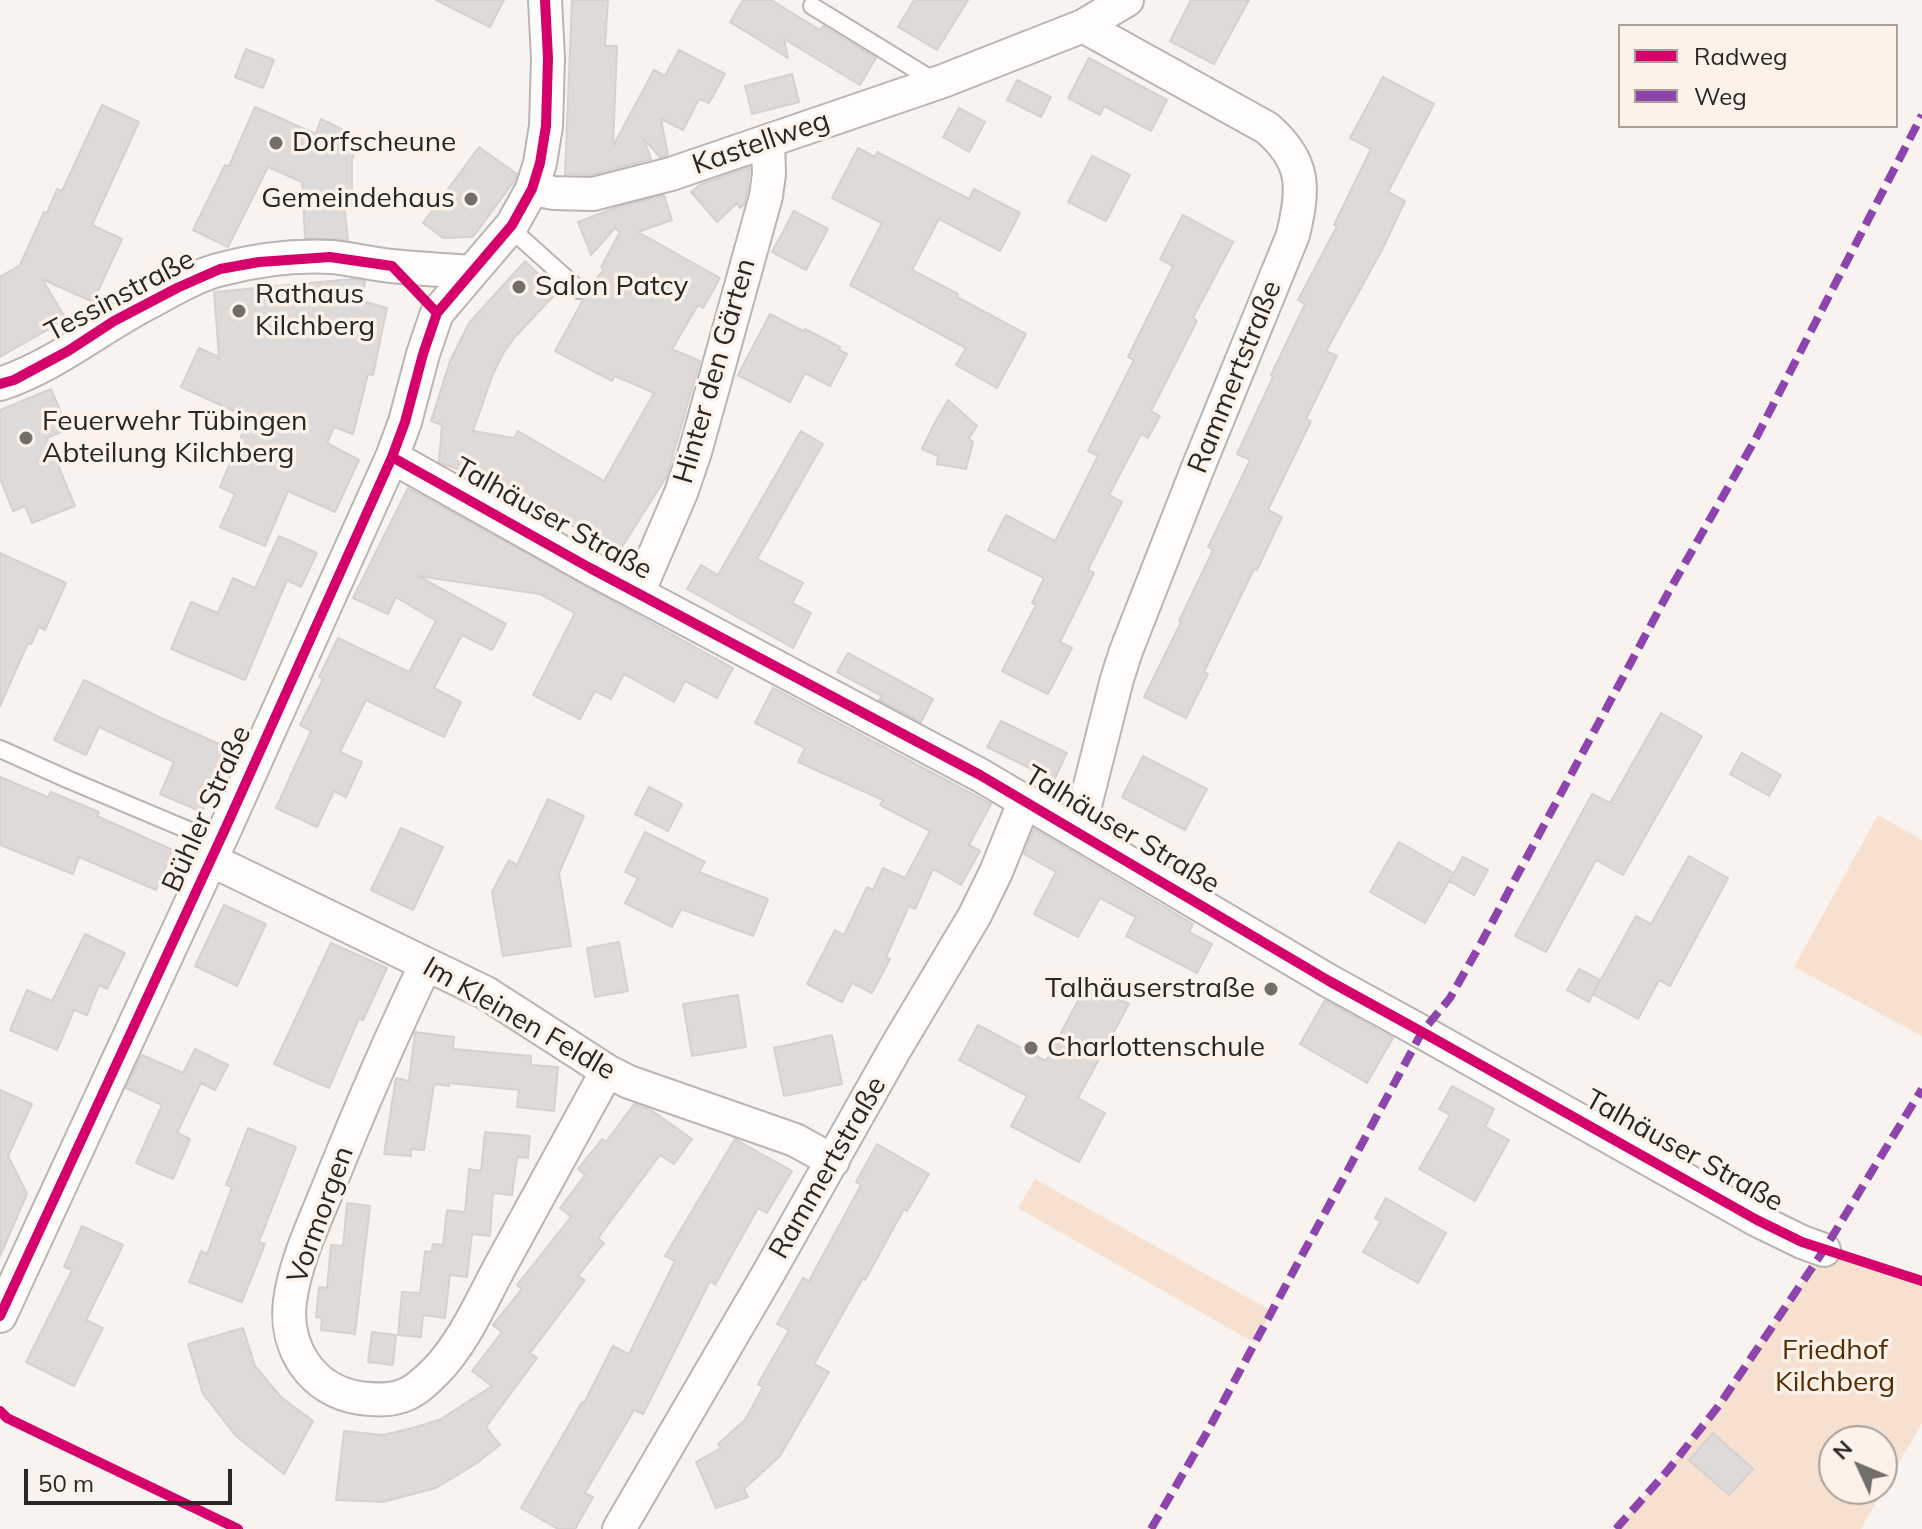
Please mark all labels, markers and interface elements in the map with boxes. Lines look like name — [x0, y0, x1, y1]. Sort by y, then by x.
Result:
legend — [1618, 24, 1898, 128]
text: Radweg — [1694, 41, 1788, 71]
text: Weg — [1694, 81, 1747, 111]
street label: Kastellweg — [688, 104, 834, 182]
place label: Dorfscheune — [292, 126, 456, 160]
marker: Dorfscheune — [267, 134, 285, 152]
place label: Gemeindehaus — [261, 182, 455, 216]
marker: Gemeindehaus — [462, 190, 480, 208]
street label: Tessinstraße — [40, 243, 200, 349]
street label: Hinter den Gärten — [667, 255, 763, 487]
place label: Salon Patcy — [535, 270, 688, 304]
street label: Rammertstraße — [1181, 276, 1289, 478]
place label: Rathaus Kilchberg — [255, 278, 375, 344]
marker: Salon Patcy — [510, 278, 528, 296]
marker: Rathaus Kilchberg — [230, 302, 248, 320]
place label: Feuerwehr Tübingen Abteilung Kilchberg — [42, 405, 308, 471]
marker: Feuerwehr Tübingen Abteilung Kilchberg — [17, 429, 35, 447]
street label: Talhäuser Straße — [448, 451, 658, 587]
street label: Bühler Straße — [155, 721, 259, 897]
street label: Talhäuser Straße — [1019, 759, 1225, 901]
street label: Im Kleinen Feldle — [417, 950, 621, 1088]
place label: Talhäuserstraße — [1045, 972, 1255, 1006]
marker: Talhäuserstraße — [1262, 980, 1280, 998]
place label: Charlottenschule — [1047, 1031, 1265, 1065]
marker: Charlottenschule — [1022, 1039, 1040, 1057]
street label: Rammertstraße — [762, 1071, 894, 1265]
street label: Talhäuser Straße — [1579, 1083, 1789, 1219]
street label: Vormorgen — [281, 1142, 361, 1288]
park label: Friedhof Kilchberg — [1775, 1334, 1895, 1400]
north arrow — [1818, 1425, 1898, 1505]
text: N — [1826, 1434, 1858, 1465]
scale bar — [28, 1453, 236, 1503]
text: 50 m — [38, 1468, 94, 1498]

